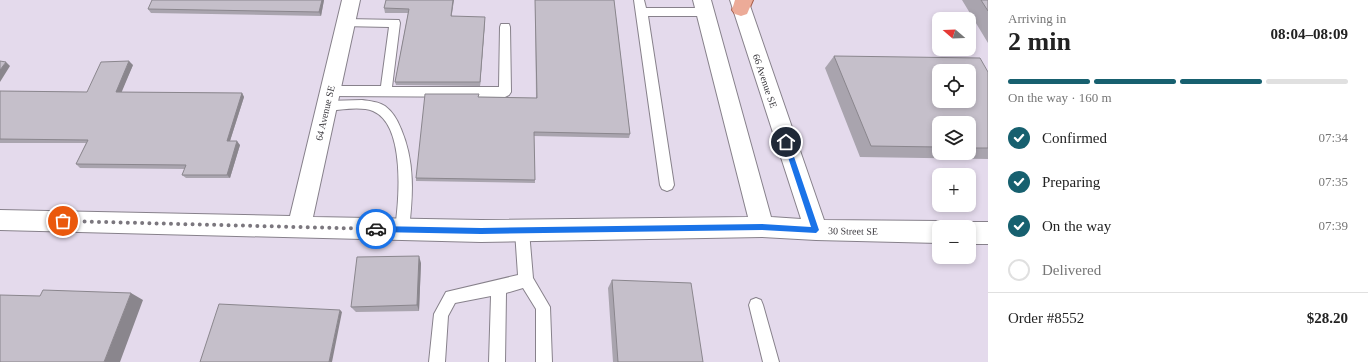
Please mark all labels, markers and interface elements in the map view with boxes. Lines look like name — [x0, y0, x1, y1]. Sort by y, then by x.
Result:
text: Arriving in — [1008, 11, 1066, 26]
north arrow — [932, 12, 976, 56]
map controls — [932, 12, 976, 264]
text: 08:04–08:09 — [1271, 26, 1348, 42]
text: 2 min — [1008, 27, 1071, 56]
street label: 66 Avenue SE — [751, 53, 779, 109]
button: locate — [932, 64, 976, 108]
street label: 64 Avenue SE — [313, 84, 337, 142]
text: On the way · 160 m — [1008, 90, 1112, 105]
button: layers — [932, 116, 976, 160]
pin — [769, 125, 803, 159]
icon: check — [1008, 127, 1030, 149]
text: Confirmed — [1042, 130, 1107, 146]
text: 07:34 — [1318, 130, 1348, 145]
icon: home — [775, 131, 797, 153]
button: + — [932, 168, 976, 212]
icon: check — [1008, 171, 1030, 193]
text: Preparing — [1042, 174, 1100, 190]
text: 07:35 — [1318, 174, 1348, 189]
pin — [46, 204, 80, 238]
courier — [356, 209, 396, 249]
icon: bag — [52, 210, 74, 232]
icon: check — [1008, 215, 1030, 237]
icon: car — [365, 218, 387, 240]
text: On the way — [1042, 218, 1111, 234]
text: 07:39 — [1318, 218, 1348, 233]
button: − — [932, 220, 976, 264]
street label: 30 Street SE — [828, 225, 878, 237]
text: Delivered — [1042, 262, 1101, 278]
text: Order #8552 — [1008, 310, 1084, 326]
text: $28.20 — [1307, 310, 1348, 326]

